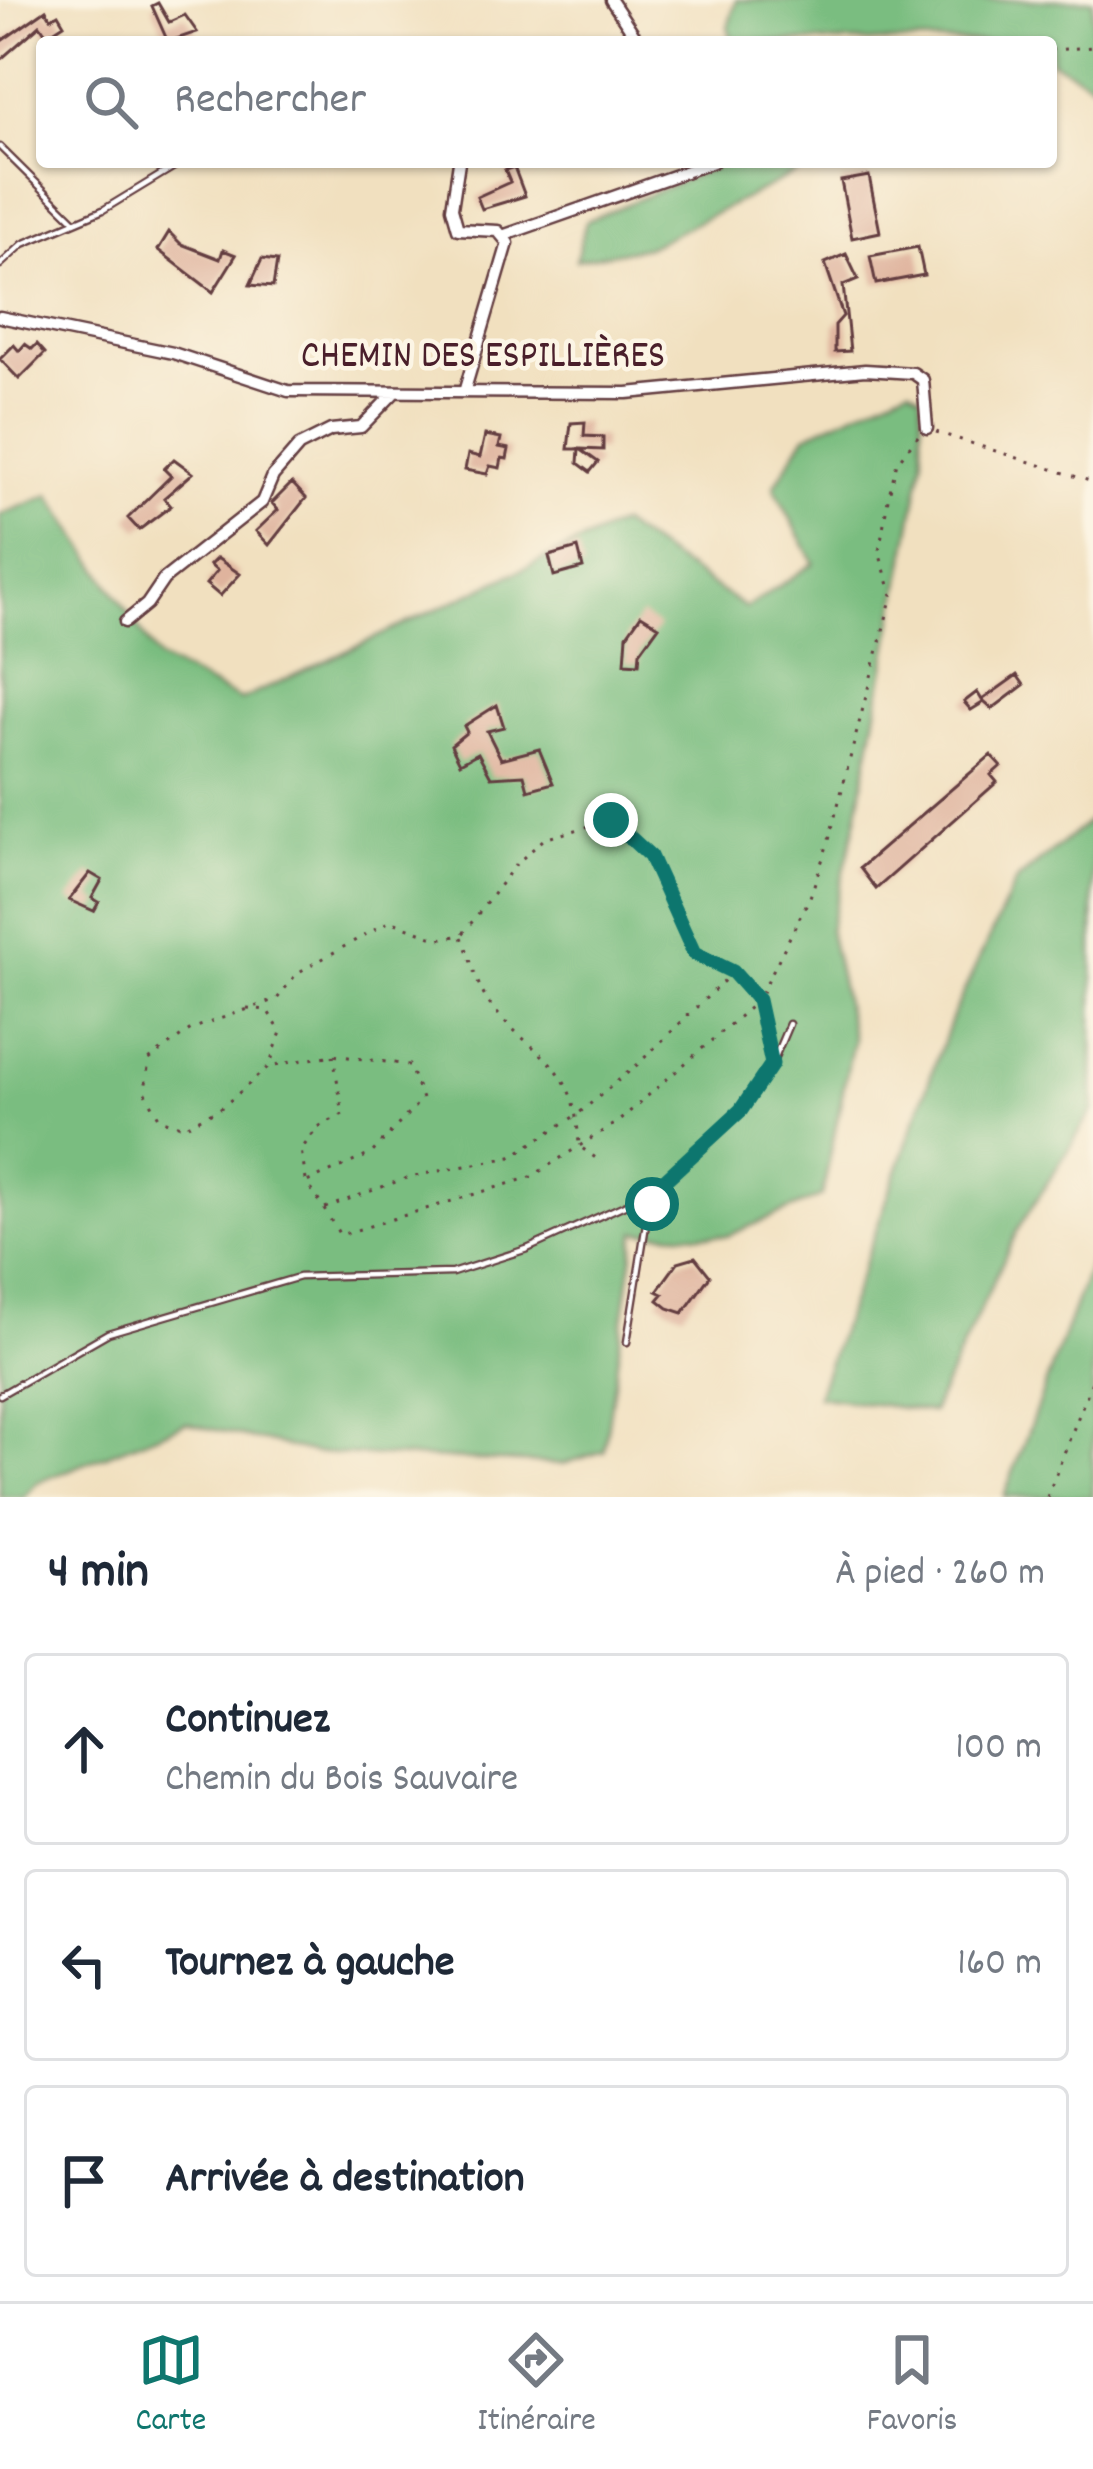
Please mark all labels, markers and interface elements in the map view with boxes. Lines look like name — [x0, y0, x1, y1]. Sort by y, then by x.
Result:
search box — [36, 36, 1057, 168]
icon: search — [78, 69, 144, 135]
text: Rechercher — [174, 70, 366, 134]
street label: CHEMIN DES ESPILLIÈRES — [301, 331, 665, 386]
route end — [584, 793, 638, 847]
route start — [625, 1177, 679, 1231]
text: 4 min — [48, 1539, 149, 1611]
text: À pied · 260 m — [835, 1548, 1045, 1603]
text: Continuez — [165, 1690, 330, 1754]
icon: ahead — [51, 1716, 117, 1782]
text: 100 m — [955, 1722, 1042, 1777]
text: Chemin du Bois Sauvaire — [165, 1754, 518, 1809]
icon: left — [51, 1932, 117, 1998]
text: Tournez à gauche — [165, 1933, 455, 1997]
text: 160 m — [957, 1938, 1042, 1993]
icon: arrive — [51, 2148, 117, 2214]
text: Arrivée à destination — [165, 2149, 524, 2213]
tab: Carte — [136, 2327, 206, 2446]
tab: Itinéraire — [477, 2327, 596, 2446]
tab: Favoris — [867, 2327, 958, 2446]

